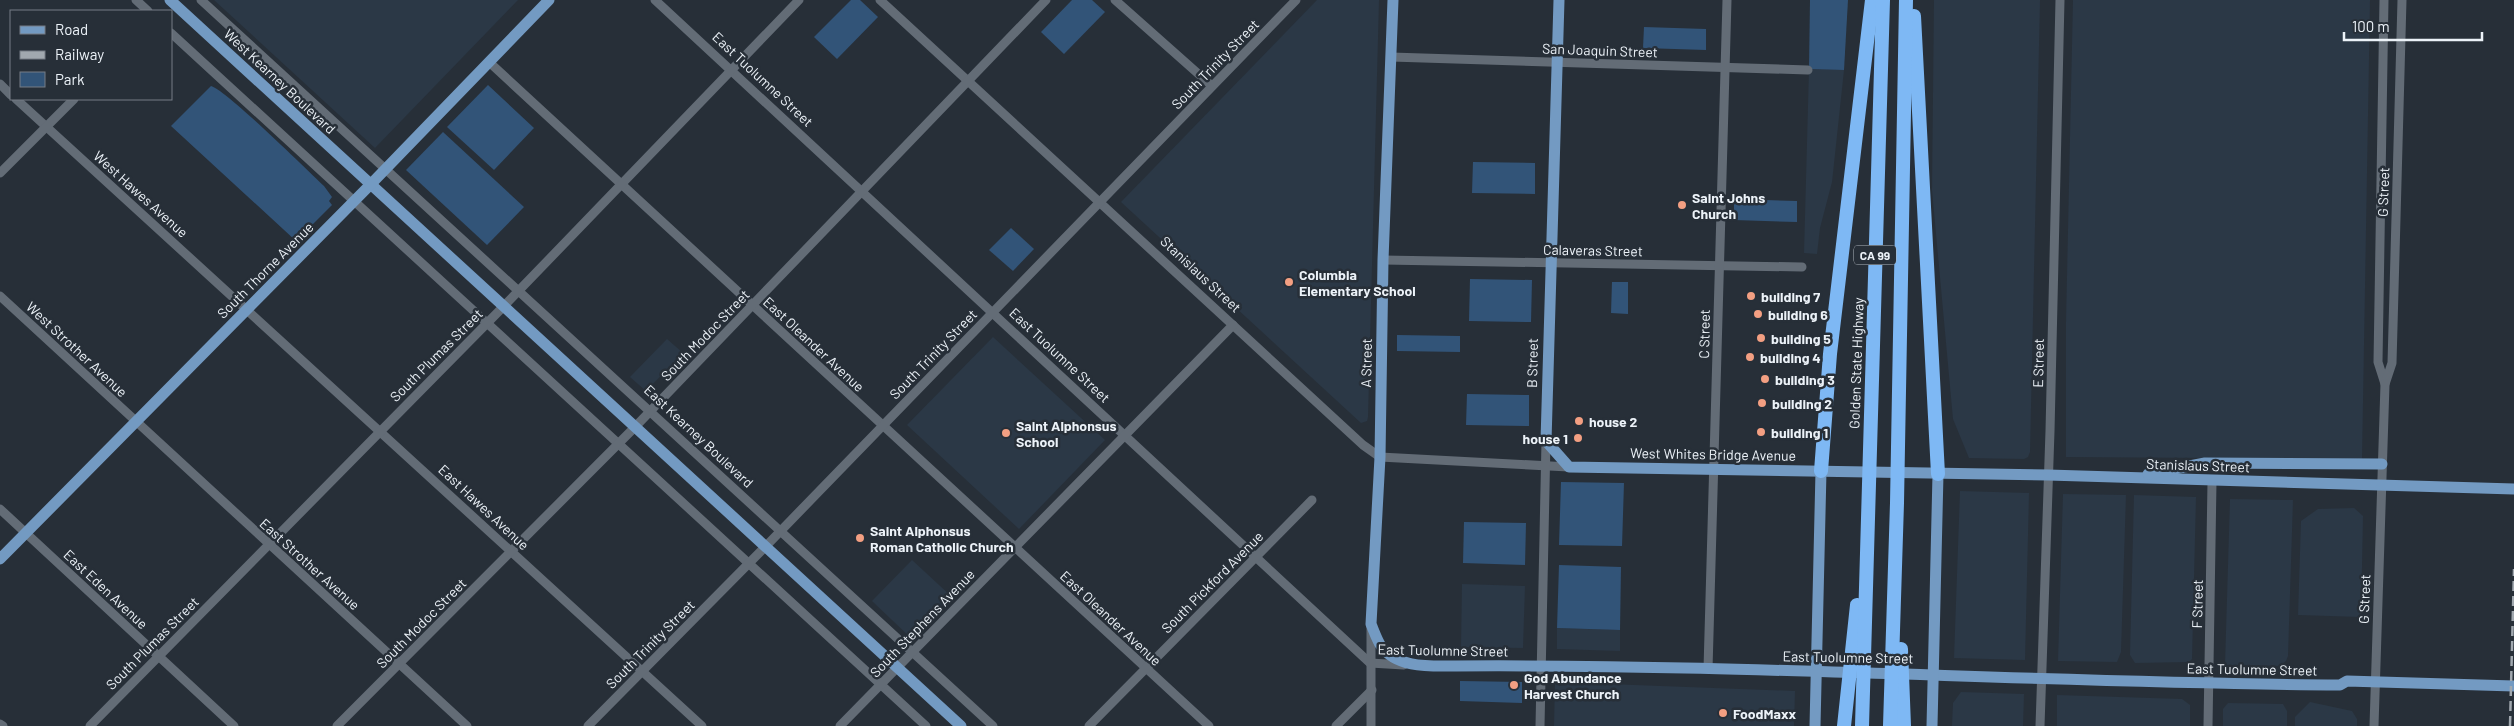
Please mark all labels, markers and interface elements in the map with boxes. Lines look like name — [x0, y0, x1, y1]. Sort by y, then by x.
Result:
legend — [10, 10, 172, 100]
scale bar — [2344, 10, 2482, 42]
street label: South Trinity Street — [1168, 16, 1262, 112]
text: 100 m — [2352, 17, 2390, 35]
text: Road — [55, 20, 88, 38]
street label: West Kearney Boulevard — [221, 25, 339, 137]
street label: East Tuolumne Street — [709, 28, 817, 130]
street label: San Joaquin Street — [1542, 39, 1658, 61]
text: Railway — [55, 45, 104, 63]
text: Park — [55, 70, 85, 88]
street label: West Hawes Avenue — [90, 147, 192, 241]
street label: G Street — [2374, 167, 2392, 217]
place label: Saint Johns Church — [1692, 189, 1765, 222]
marker: Saint Johns Church — [1676, 199, 1688, 211]
street label: South Thorne Avenue — [213, 218, 317, 322]
street label: Stanislaus Street — [1157, 232, 1245, 316]
street label: Calaveras Street — [1543, 241, 1643, 259]
road number: CA 99 — [1854, 246, 1896, 264]
place label: Columbia Elementary School — [1299, 266, 1416, 299]
marker: Columbia Elementary School — [1283, 276, 1295, 288]
street label: South Modoc Street — [657, 286, 753, 384]
place label: building 7 — [1761, 288, 1820, 305]
marker: building 7 — [1745, 290, 1757, 302]
street label: East Oleander Avenue — [760, 293, 868, 395]
street label: Golden State Highway — [1845, 296, 1867, 429]
street label: West Strother Avenue — [23, 298, 131, 400]
street label: East Tuolumne Street — [1006, 304, 1114, 406]
street label: South Plumas Street — [386, 305, 486, 405]
street label: South Trinity Street — [886, 306, 980, 402]
place label: building 6 — [1768, 306, 1828, 323]
marker: building 6 — [1752, 308, 1764, 320]
street label: C Street — [1695, 309, 1713, 359]
place label: building 5 — [1771, 330, 1831, 347]
marker: building 5 — [1755, 332, 1767, 344]
street label: A Street — [1357, 338, 1375, 388]
street label: B Street — [1523, 338, 1541, 388]
street label: E Street — [2029, 338, 2047, 388]
place label: building 4 — [1760, 349, 1821, 366]
marker: building 4 — [1744, 351, 1756, 363]
place label: building 3 — [1775, 371, 1835, 388]
marker: building 3 — [1759, 373, 1771, 385]
street label: East Kearney Boulevard — [641, 381, 757, 491]
place label: building 2 — [1772, 395, 1832, 412]
marker: building 2 — [1756, 397, 1768, 409]
place label: house 2 — [1589, 413, 1638, 430]
marker: house 2 — [1573, 415, 1585, 427]
place label: Saint Alphonsus School — [1016, 417, 1117, 450]
place label: building 1 — [1771, 424, 1828, 441]
marker: building 1 — [1755, 426, 1767, 438]
marker: Saint Alphonsus School — [1000, 427, 1012, 439]
place label: house 1 — [1523, 430, 1568, 447]
marker: house 1 — [1572, 432, 1584, 444]
street label: West Whites Bridge Avenue — [1630, 444, 1796, 464]
street label: Stanislaus Street — [2146, 455, 2250, 475]
street label: East Hawes Avenue — [435, 461, 533, 553]
street label: East Strother Avenue — [257, 515, 363, 613]
place label: Saint Alphonsus Roman Catholic Church — [870, 522, 1014, 555]
street label: South Pickford Avenue — [1158, 528, 1266, 636]
marker: Saint Alphonsus Roman Catholic Church — [854, 532, 866, 544]
street label: East Eden Avenue — [60, 546, 152, 632]
street label: South Stephens Avenue — [866, 565, 978, 681]
street label: East Oleander Avenue — [1057, 567, 1165, 669]
street label: G Street — [2355, 574, 2373, 624]
street label: South Modoc Street — [373, 575, 469, 671]
street label: F Street — [2188, 579, 2206, 629]
street label: South Plumas Street — [102, 593, 202, 693]
street label: South Trinity Street — [602, 596, 698, 692]
street label: East Tuolumne Street — [1377, 640, 1509, 660]
street label: East Tuolumne Street — [1782, 647, 1914, 667]
street label: East Tuolumne Street — [2186, 659, 2318, 679]
place label: God Abundance Harvest Church — [1524, 669, 1622, 702]
marker: God Abundance Harvest Church — [1508, 679, 1520, 691]
place label: FoodMaxx — [1733, 705, 1796, 722]
marker: FoodMaxx — [1717, 707, 1729, 719]

